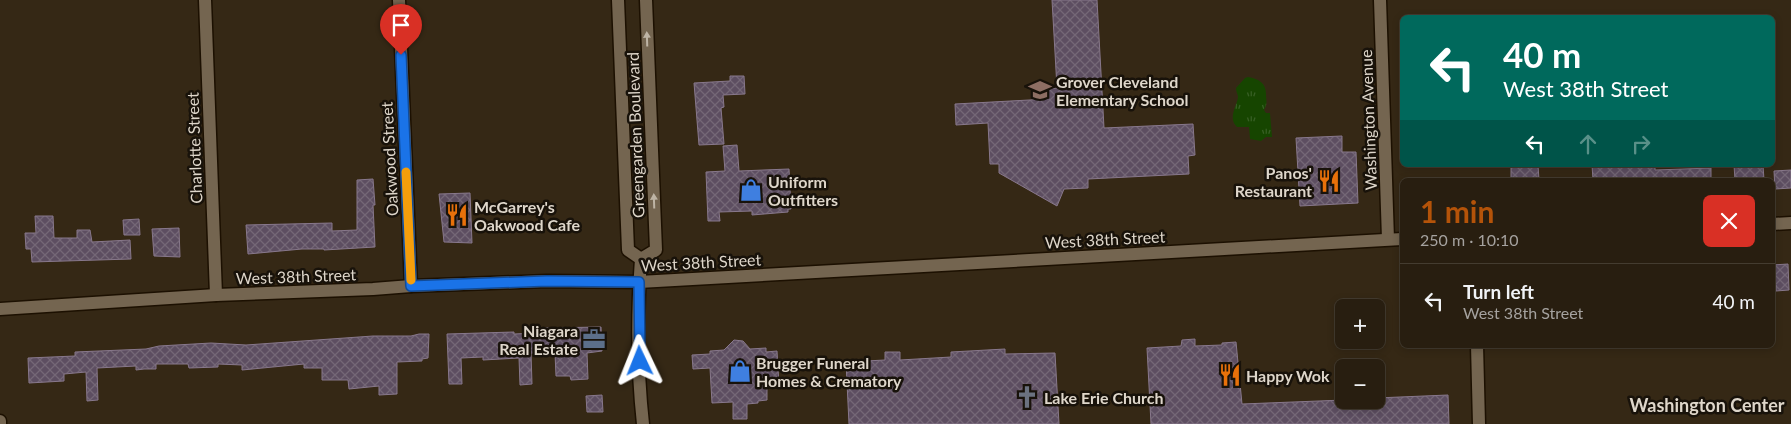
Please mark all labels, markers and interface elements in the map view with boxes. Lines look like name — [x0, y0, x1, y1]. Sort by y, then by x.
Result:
pin — [380, 4, 422, 55]
icon: arrive — [387, 11, 415, 39]
one-way arrow — [643, 31, 651, 47]
text: 40 m — [1503, 33, 1581, 75]
icon: left — [1420, 35, 1485, 100]
street label: Washington Avenue — [1356, 49, 1380, 191]
street label: Greengarden Boulevard — [623, 52, 647, 218]
place label: Grover Cleveland Elementary School — [1056, 72, 1188, 109]
text: West 38th Street — [1503, 75, 1668, 102]
school or university icon: Grover Cleveland Elementary School — [1027, 77, 1053, 103]
street label: Charlotte Street — [183, 92, 205, 204]
street label: Oakwood Street — [377, 101, 401, 217]
icon: left — [1521, 130, 1549, 158]
icon: ahead — [1574, 130, 1602, 158]
icon: right — [1627, 130, 1655, 158]
place label: Panos' Restaurant — [1235, 163, 1312, 200]
restaurant icon: Panos' Restaurant — [1316, 168, 1342, 194]
place label: Uniform Outfitters — [768, 172, 838, 209]
shop icon: Uniform Outfitters — [738, 177, 764, 203]
one-way arrow — [650, 193, 658, 209]
text: 1 min — [1420, 193, 1494, 229]
button: close — [1703, 195, 1755, 247]
place label: McGarrey's Oakwood Cafe — [474, 197, 581, 234]
restaurant icon: McGarrey's Oakwood Cafe — [444, 202, 470, 228]
street label: West 38th Street — [1044, 226, 1166, 252]
text: 250 m · 10:10 — [1420, 230, 1519, 249]
street label: West 38th Street — [640, 249, 762, 275]
street label: West 38th Street — [236, 264, 357, 288]
text: Turn left — [1463, 280, 1534, 303]
icon: left — [1420, 287, 1448, 315]
text: 40 m — [1712, 290, 1755, 313]
map controls — [1335, 299, 1385, 409]
button: + — [1335, 299, 1385, 349]
text: West 38th Street — [1463, 303, 1583, 322]
place label: Niagara Real Estate — [499, 321, 578, 358]
office icon: Niagara Real Estate — [581, 326, 607, 352]
position arrow — [613, 334, 665, 386]
place label: Brugger Funeral Homes & Crematory — [756, 353, 902, 390]
shop icon: Brugger Funeral Homes & Crematory — [727, 358, 753, 384]
button: − — [1335, 359, 1385, 409]
restaurant icon: Happy Wok — [1217, 362, 1243, 388]
place label: Happy Wok — [1246, 366, 1330, 385]
church icon: Lake Erie Church — [1014, 384, 1040, 410]
place label: Lake Erie Church — [1044, 388, 1164, 407]
district label: Washington Center — [1629, 394, 1785, 416]

